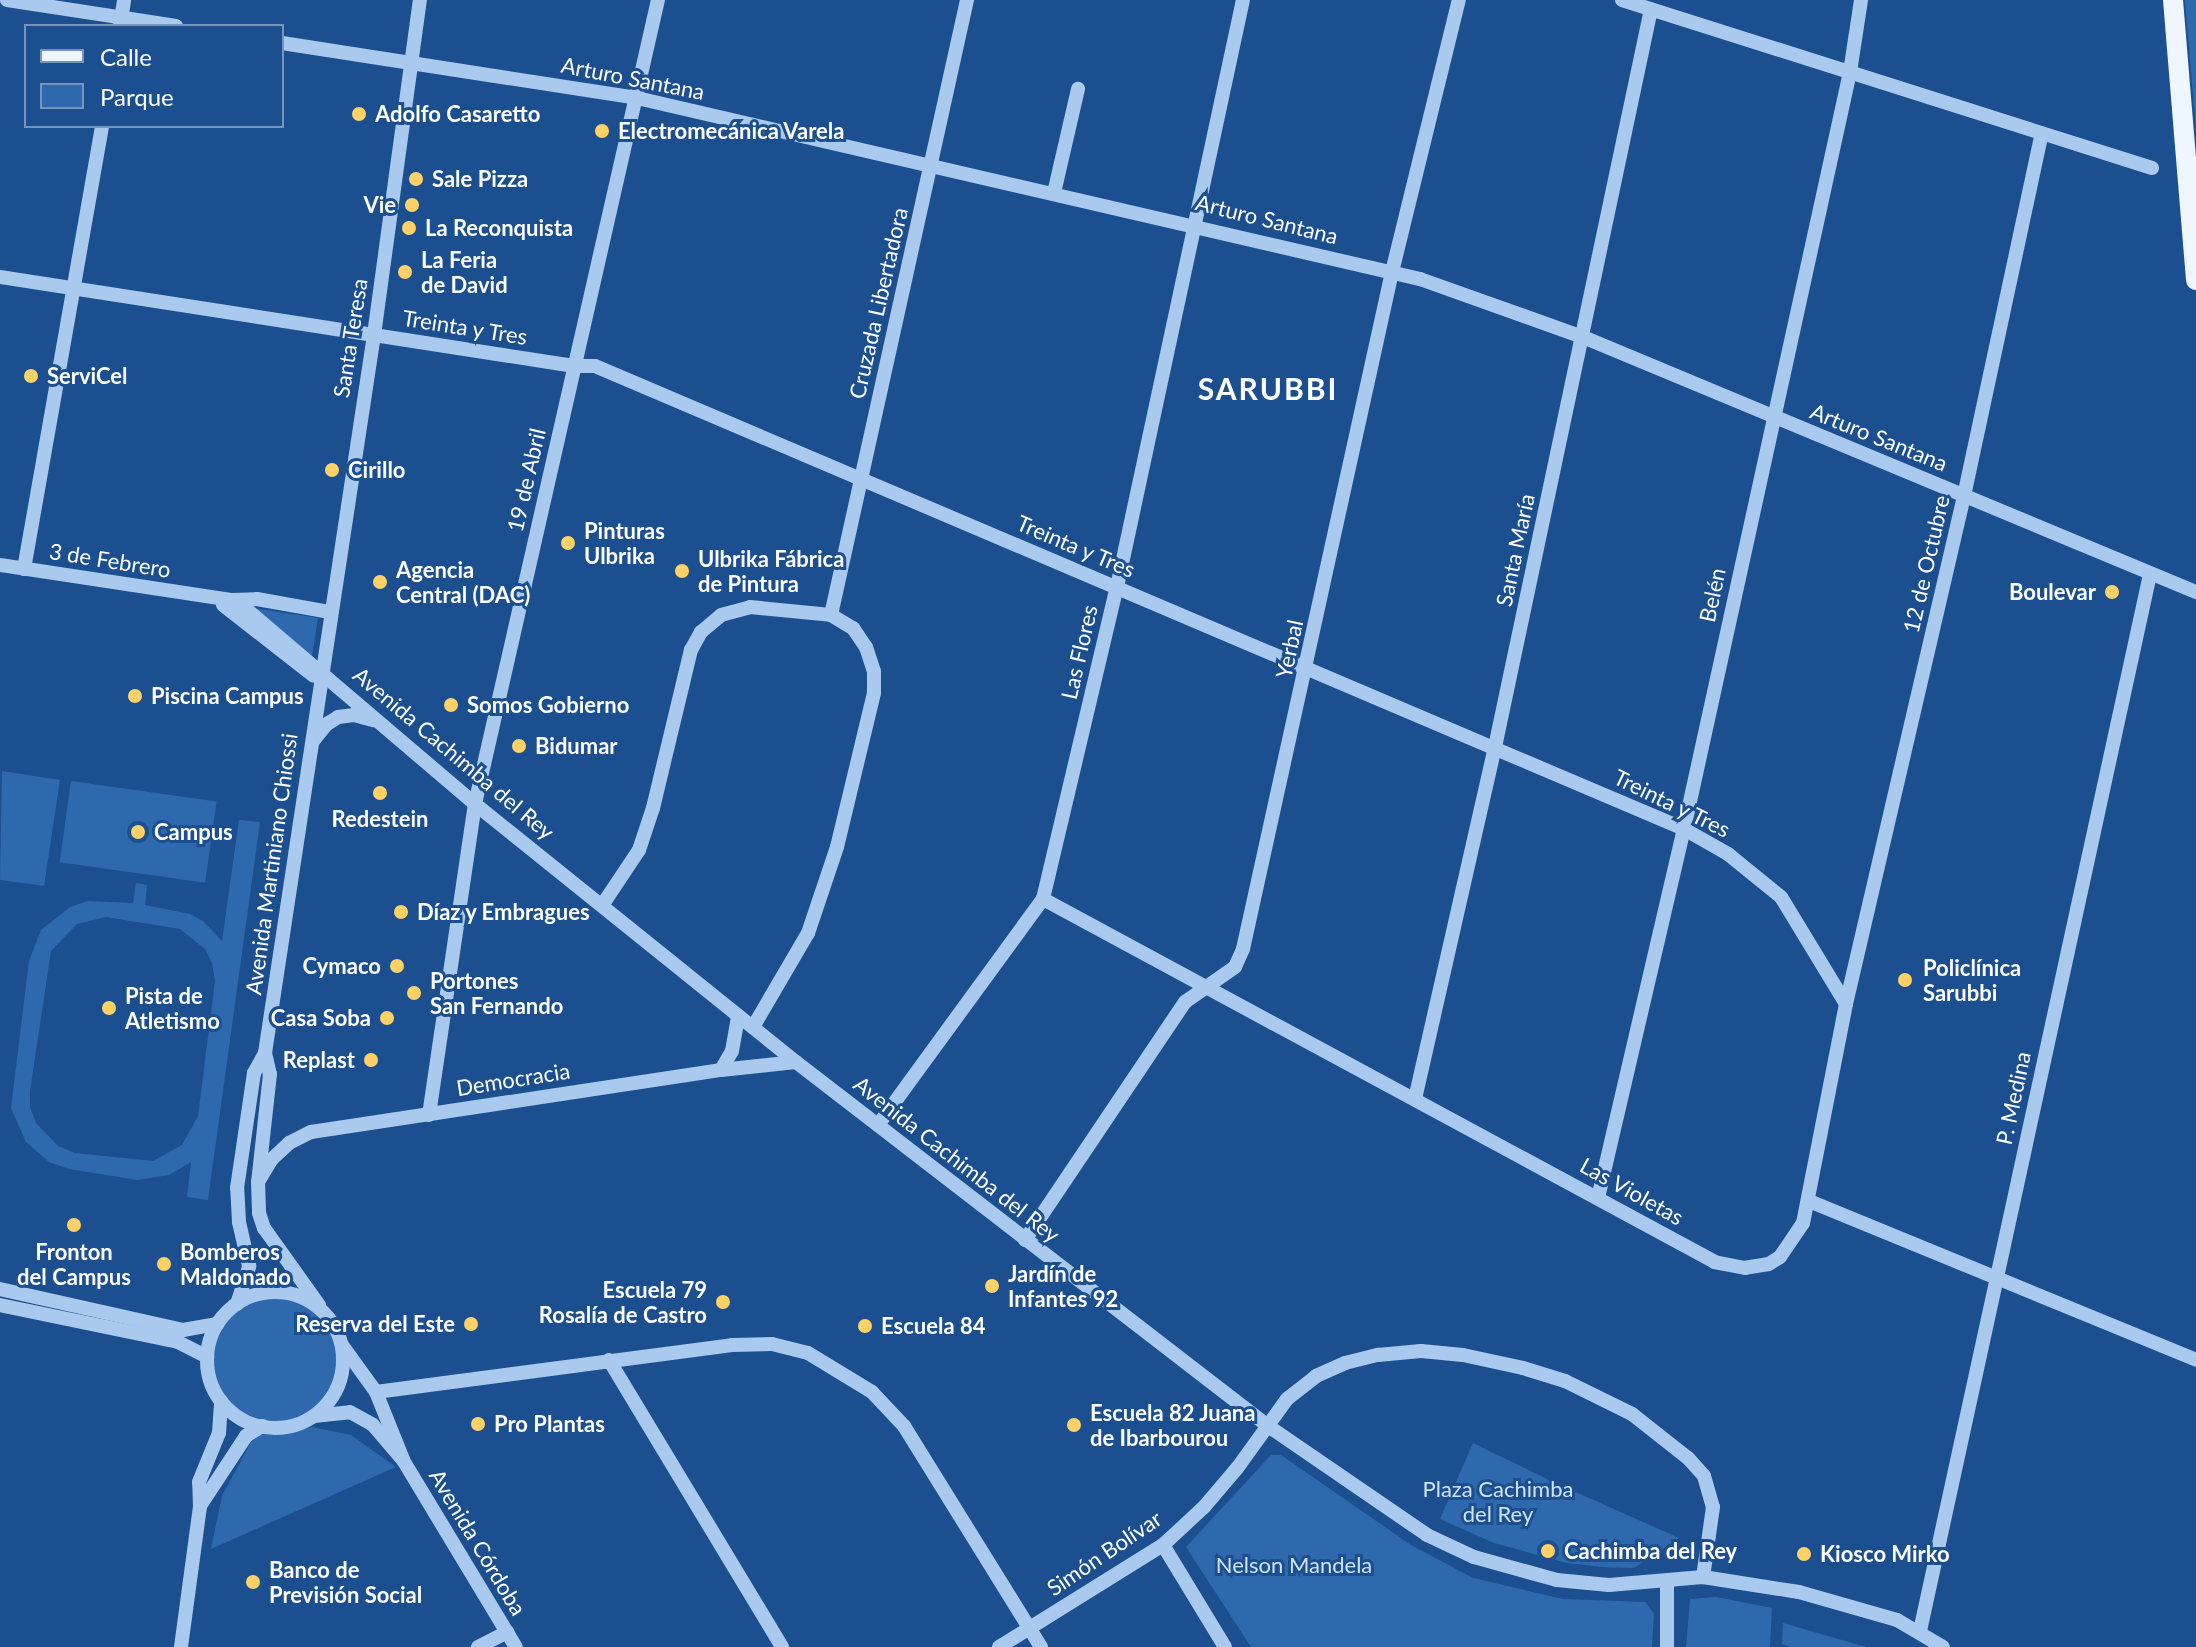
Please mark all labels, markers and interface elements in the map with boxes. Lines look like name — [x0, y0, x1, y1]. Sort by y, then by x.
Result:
legend — [24, 24, 284, 128]
text: Calle — [100, 42, 152, 71]
street label: Arturo Santana — [559, 51, 707, 105]
text: Parque — [100, 82, 174, 111]
place label: Adolfo Casaretto — [375, 101, 540, 127]
marker: Adolfo Casaretto — [350, 105, 368, 123]
place label: Electromecánica Varela — [618, 118, 845, 144]
marker: Electromecánica Varela — [593, 122, 611, 140]
place label: Sale Pizza — [432, 166, 528, 192]
marker: Sale Pizza — [407, 170, 425, 188]
street label: Arturo Santana — [1193, 189, 1341, 249]
place label: Vie — [363, 192, 396, 218]
marker: Vie — [403, 196, 421, 214]
street label: Cruzada Libertadora — [843, 205, 913, 401]
place label: La Reconquista — [425, 215, 573, 241]
marker: La Reconquista — [400, 219, 418, 237]
place label: La Feria de David — [421, 246, 508, 298]
marker: La Feria de David — [396, 263, 414, 281]
street label: Santa Teresa — [328, 276, 372, 400]
street label: Treinta y Tres — [400, 304, 530, 350]
place label: ServiCel — [47, 363, 128, 389]
marker: ServiCel — [22, 367, 40, 385]
district label: SARUBBI — [1198, 370, 1338, 406]
street label: Arturo Santana — [1807, 398, 1951, 476]
street label: 19 de Abril — [501, 425, 551, 535]
place label: Cirillo — [348, 457, 406, 483]
marker: Cirillo — [323, 461, 341, 479]
street label: Santa María — [1490, 491, 1540, 609]
street label: 12 de Octubre — [1897, 493, 1955, 635]
street label: Treinta y Tres — [1012, 509, 1140, 583]
place label: Pinturas Ulbrika — [584, 517, 665, 568]
marker: Pinturas Ulbrika — [559, 534, 577, 552]
street label: 3 de Febrero — [47, 537, 173, 583]
place label: Ulbrika Fábrica de Pintura — [698, 545, 844, 596]
place label: Agencia Central (DAC) — [396, 556, 530, 608]
marker: Ulbrika Fábrica de Pintura — [673, 562, 691, 580]
street label: Belén — [1693, 565, 1731, 625]
marker: Agencia Central (DAC) — [371, 573, 389, 591]
place label: Boulevar — [2009, 579, 2096, 605]
marker: Boulevar — [2103, 583, 2121, 601]
street label: Las Flores — [1055, 602, 1103, 702]
street label: Yerbal — [1270, 617, 1308, 681]
street label: Avenida Cachimba del Rey — [348, 661, 560, 845]
place label: Piscina Campus — [151, 683, 304, 709]
marker: Piscina Campus — [126, 687, 144, 705]
place label: Somos Gobierno — [467, 692, 629, 718]
marker: Somos Gobierno — [442, 696, 460, 714]
street label: Avenida Martiniano Chiossi — [240, 732, 302, 996]
place label: Bidumar — [535, 733, 618, 759]
marker: Bidumar — [510, 737, 528, 755]
street label: Treinta y Tres — [1609, 763, 1735, 843]
marker: Redestein — [371, 784, 389, 802]
place label: Redestein — [332, 806, 428, 832]
place label: Campus — [154, 819, 233, 845]
marker: Campus — [129, 823, 147, 841]
place label: Díaz y Embragues — [417, 899, 591, 925]
marker: Díaz y Embragues — [392, 903, 410, 921]
place label: Cymaco — [303, 953, 381, 979]
place label: Policlínica Sarubbi — [1923, 954, 2021, 1006]
marker: Cymaco — [388, 957, 406, 975]
place label: Portones San Fernando — [430, 967, 563, 1018]
marker: Policlínica Sarubbi — [1894, 969, 1916, 991]
place label: Pista de Atletismo — [125, 982, 220, 1034]
marker: Portones San Fernando — [405, 984, 423, 1002]
marker: Pista de Atletismo — [100, 999, 118, 1017]
place label: Casa Soba — [271, 1005, 371, 1031]
marker: Casa Soba — [378, 1009, 396, 1027]
place label: Replast — [283, 1047, 355, 1073]
street label: P. Medina — [1990, 1049, 2036, 1147]
marker: Replast — [362, 1051, 380, 1069]
street label: Democracia — [454, 1057, 572, 1101]
street label: Avenida Cachimba del Rey — [849, 1070, 1065, 1248]
street label: Las Violetas — [1575, 1152, 1689, 1230]
marker: Fronton del Campus — [65, 1216, 83, 1234]
place label: Fronton del Campus — [17, 1238, 131, 1290]
place label: Bomberos Maldonado — [180, 1238, 291, 1290]
marker: Bomberos Maldonado — [155, 1255, 173, 1273]
place label: Jardín de Infantes 92 — [1008, 1260, 1118, 1312]
place label: Escuela 79 Rosalía de Castro — [539, 1276, 707, 1328]
marker: Jardín de Infantes 92 — [983, 1277, 1001, 1295]
marker: Escuela 79 Rosalía de Castro — [714, 1293, 732, 1311]
place label: Reserva del Este — [295, 1311, 455, 1337]
place label: Escuela 84 — [881, 1313, 985, 1339]
marker: Reserva del Este — [462, 1315, 480, 1333]
marker: Escuela 84 — [856, 1317, 874, 1335]
place label: Escuela 82 Juana de Ibarbourou — [1090, 1399, 1256, 1450]
place label: Pro Plantas — [494, 1411, 605, 1437]
marker: Pro Plantas — [469, 1415, 487, 1433]
marker: Escuela 82 Juana de Ibarbourou — [1065, 1416, 1083, 1434]
street label: Avenida Córdoba — [424, 1464, 532, 1620]
park label: Plaza Cachimba del Rey — [1423, 1475, 1573, 1526]
street label: Simón Bolívar — [1042, 1505, 1166, 1601]
place label: Cachimba del Rey — [1564, 1538, 1737, 1564]
place label: Kiosco Mirko — [1820, 1541, 1950, 1567]
marker: Cachimba del Rey — [1539, 1542, 1557, 1560]
marker: Kiosco Mirko — [1795, 1545, 1813, 1563]
park label: Nelson Mandela — [1216, 1552, 1372, 1578]
place label: Banco de Previsión Social — [269, 1556, 422, 1608]
marker: Banco de Previsión Social — [244, 1573, 262, 1591]

